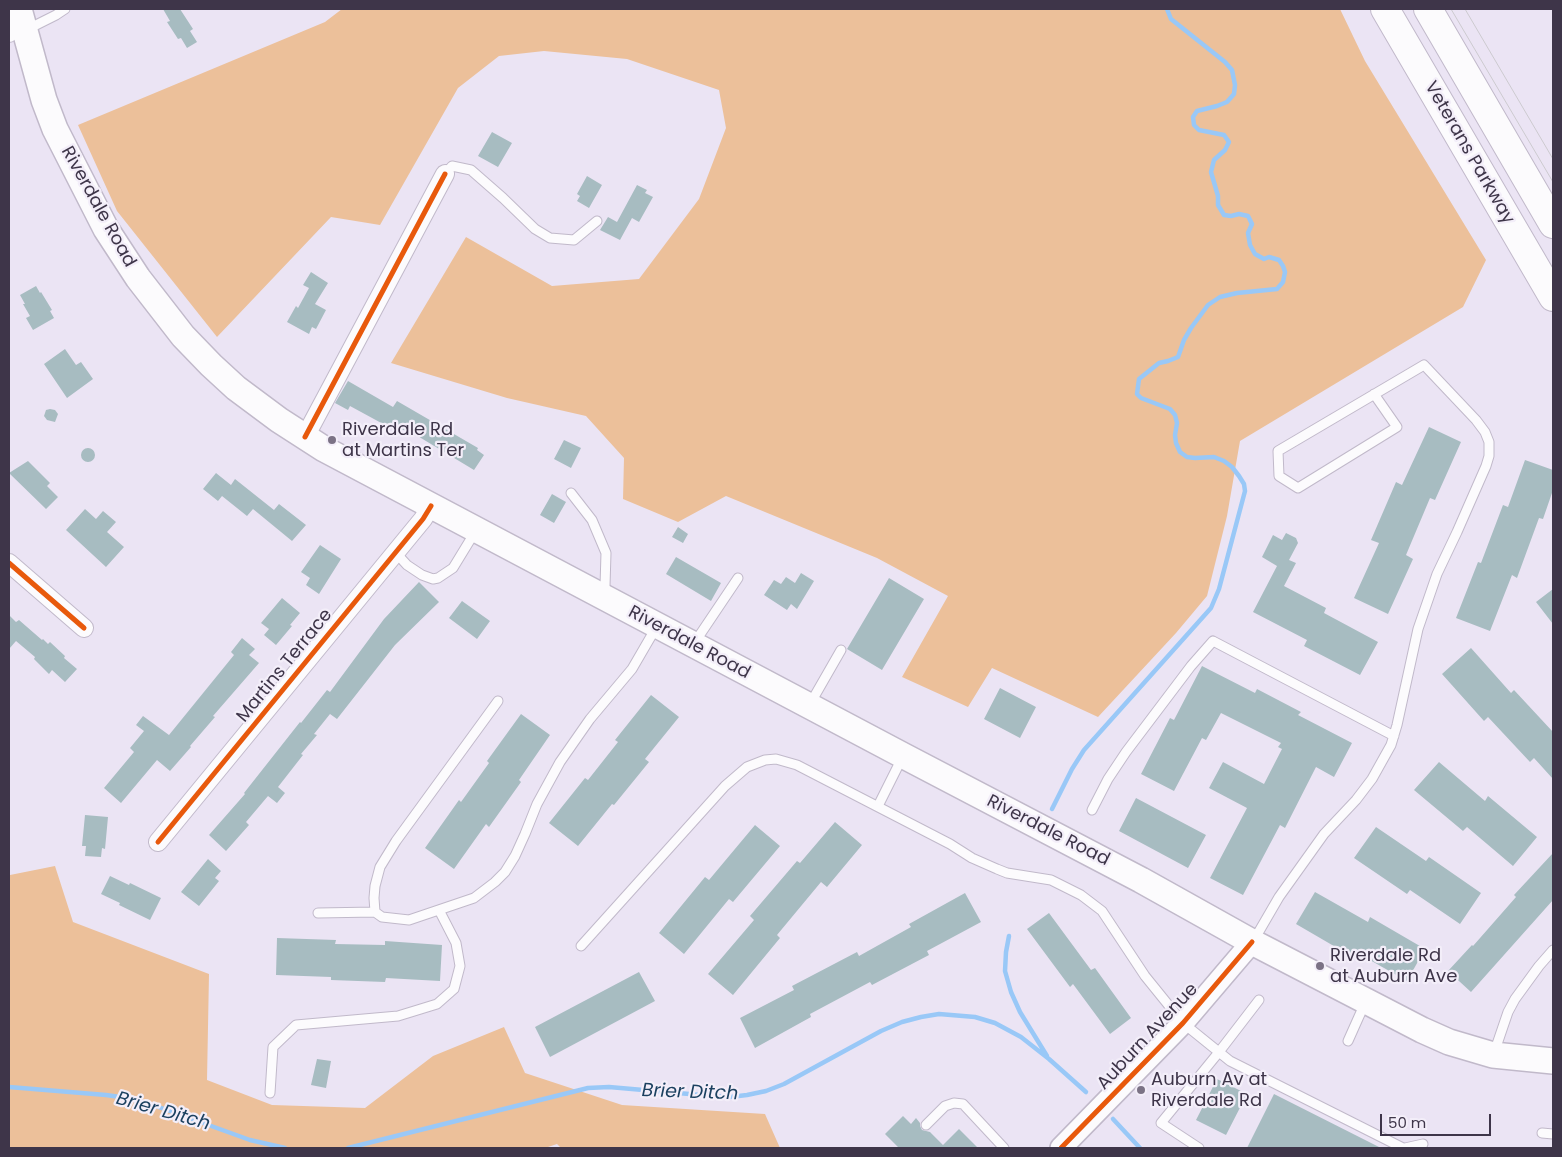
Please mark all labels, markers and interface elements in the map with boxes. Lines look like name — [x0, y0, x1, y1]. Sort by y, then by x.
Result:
street label: Veterans Parkway — [1419, 78, 1519, 228]
street label: Riverdale Road — [56, 143, 140, 271]
place label: Riverdale Rd at Martins Ter — [342, 419, 464, 462]
marker: Riverdale Rd at Martins Ter — [326, 434, 338, 446]
street label: Riverdale Road — [624, 602, 754, 684]
street label: Martins Terrace — [233, 605, 337, 727]
street label: Riverdale Road — [983, 791, 1113, 871]
place label: Riverdale Rd at Auburn Ave — [1330, 945, 1457, 988]
marker: Riverdale Rd at Auburn Ave — [1314, 960, 1326, 972]
street label: Auburn Avenue — [1093, 979, 1203, 1095]
place label: Auburn Av at Riverdale Rd — [1151, 1069, 1267, 1112]
water label: Brier Ditch — [641, 1080, 739, 1106]
marker: Auburn Av at Riverdale Rd — [1135, 1084, 1147, 1096]
water label: Brier Ditch — [113, 1088, 213, 1136]
scale bar — [1382, 1104, 1493, 1136]
text: 50 m — [1388, 1112, 1426, 1133]

